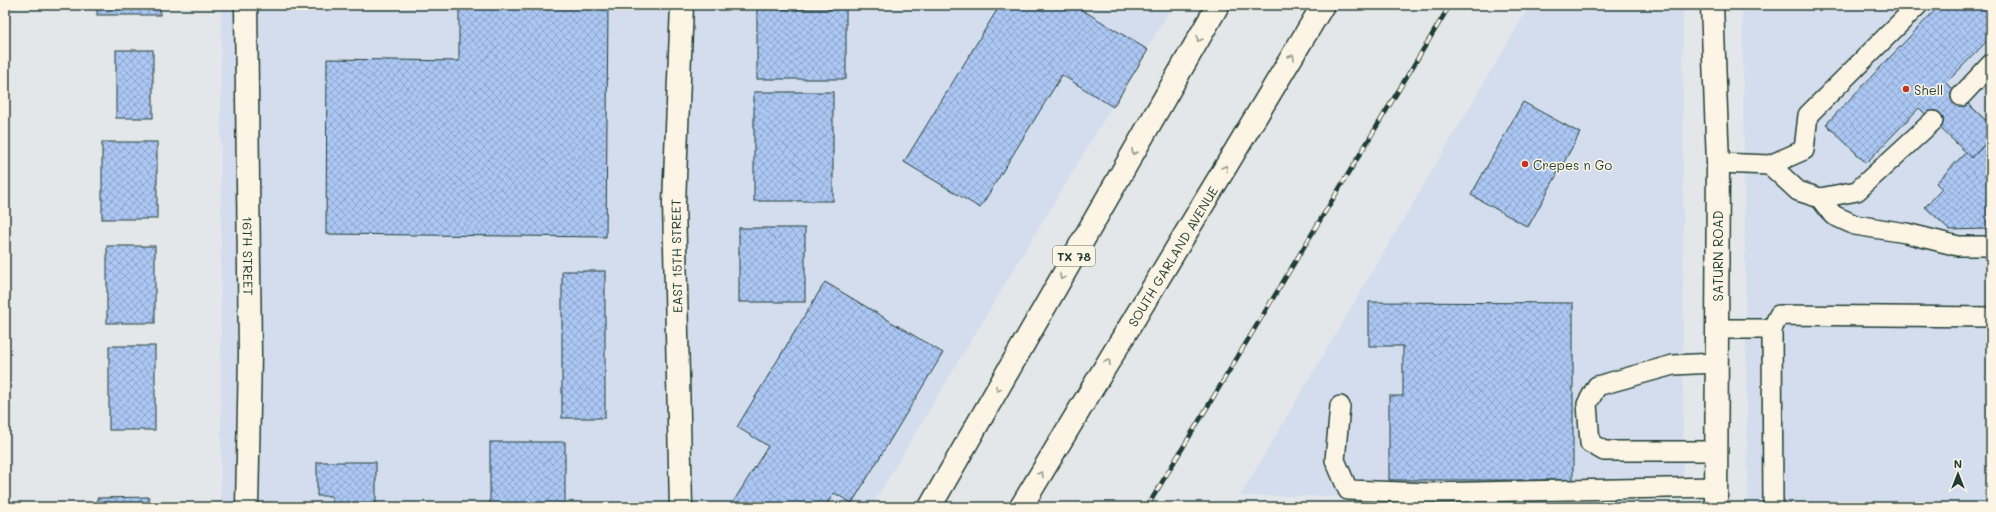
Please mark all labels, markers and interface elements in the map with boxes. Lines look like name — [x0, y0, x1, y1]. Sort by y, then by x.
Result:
one-way arrow — [1196, 35, 1203, 42]
one-way arrow — [1287, 54, 1295, 61]
place label: Shell — [1914, 81, 1943, 98]
marker: Shell — [1901, 84, 1911, 94]
one-way arrow — [1131, 148, 1138, 155]
place label: Crepes n Go — [1533, 156, 1612, 173]
marker: Crepes n Go — [1520, 159, 1530, 169]
one-way arrow — [1220, 165, 1228, 172]
street label: SOUTH GARLAND AVENUE — [1123, 183, 1221, 329]
street label: EAST 15TH STREET — [667, 199, 685, 313]
street label: SATURN ROAD — [1709, 210, 1726, 301]
street label: 16TH STREET — [240, 216, 258, 296]
road number: TX 78 — [1053, 246, 1095, 266]
one-way arrow — [1060, 272, 1067, 280]
one-way arrow — [1103, 359, 1110, 366]
one-way arrow — [995, 385, 1002, 392]
north arrow — [1938, 454, 1978, 494]
text: N — [1954, 456, 1962, 471]
one-way arrow — [1036, 471, 1043, 478]

